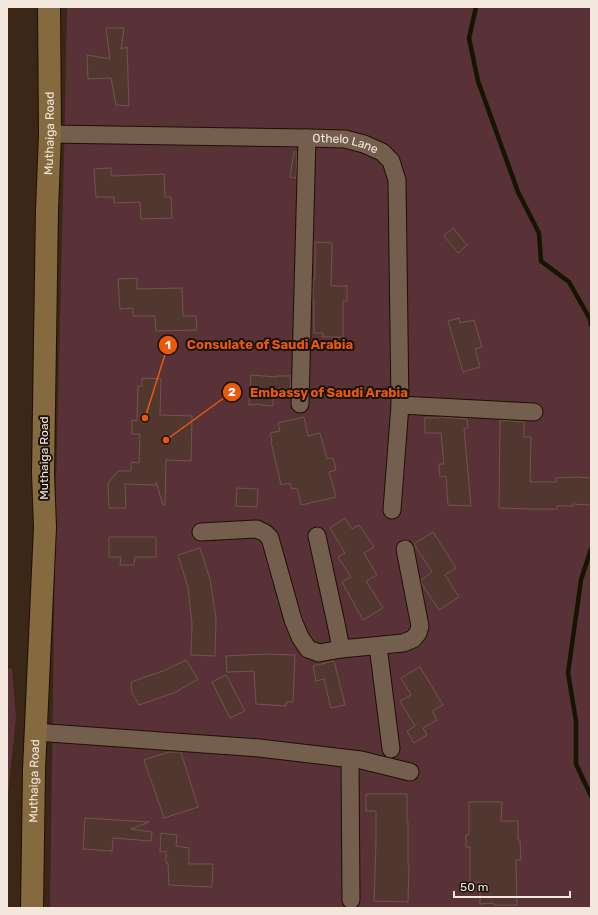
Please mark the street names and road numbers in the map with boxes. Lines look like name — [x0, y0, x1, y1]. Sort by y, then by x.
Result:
street label: Muthaiga Road — [41, 92, 57, 175]
street label: Othelo Lane — [312, 131, 381, 157]
street label: Muthaiga Road — [37, 416, 51, 500]
street label: Muthaiga Road — [26, 739, 42, 823]

